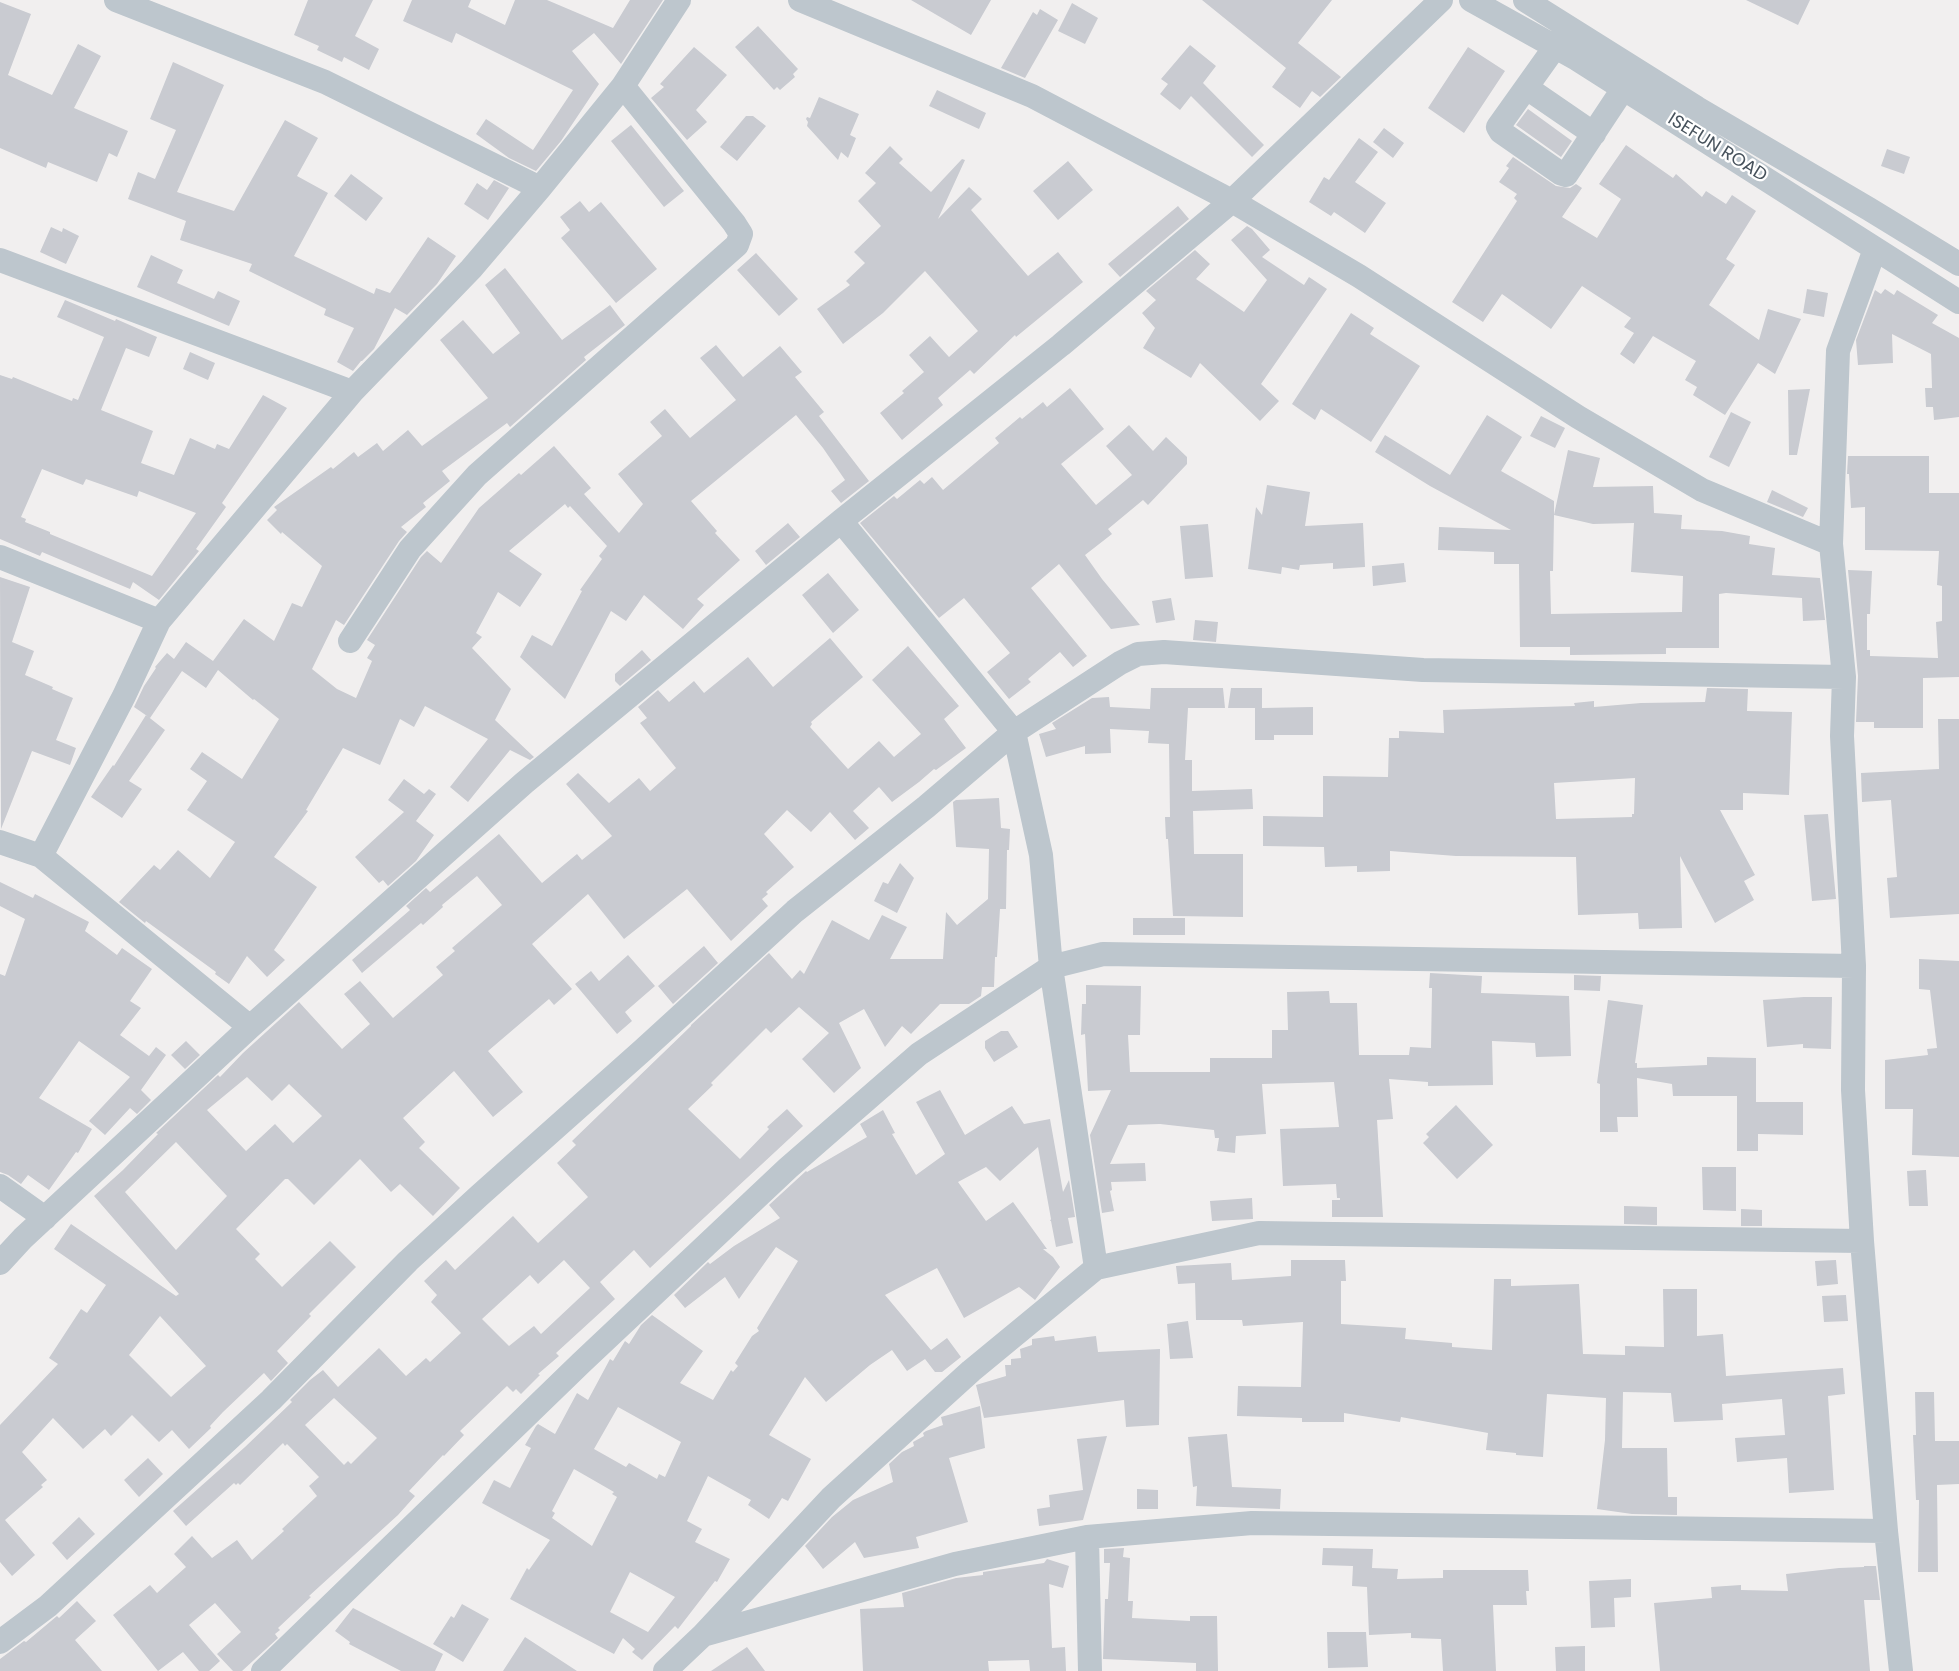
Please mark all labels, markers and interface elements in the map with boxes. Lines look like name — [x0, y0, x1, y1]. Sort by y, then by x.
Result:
street label: ISEFUN ROAD — [1663, 109, 1771, 187]

